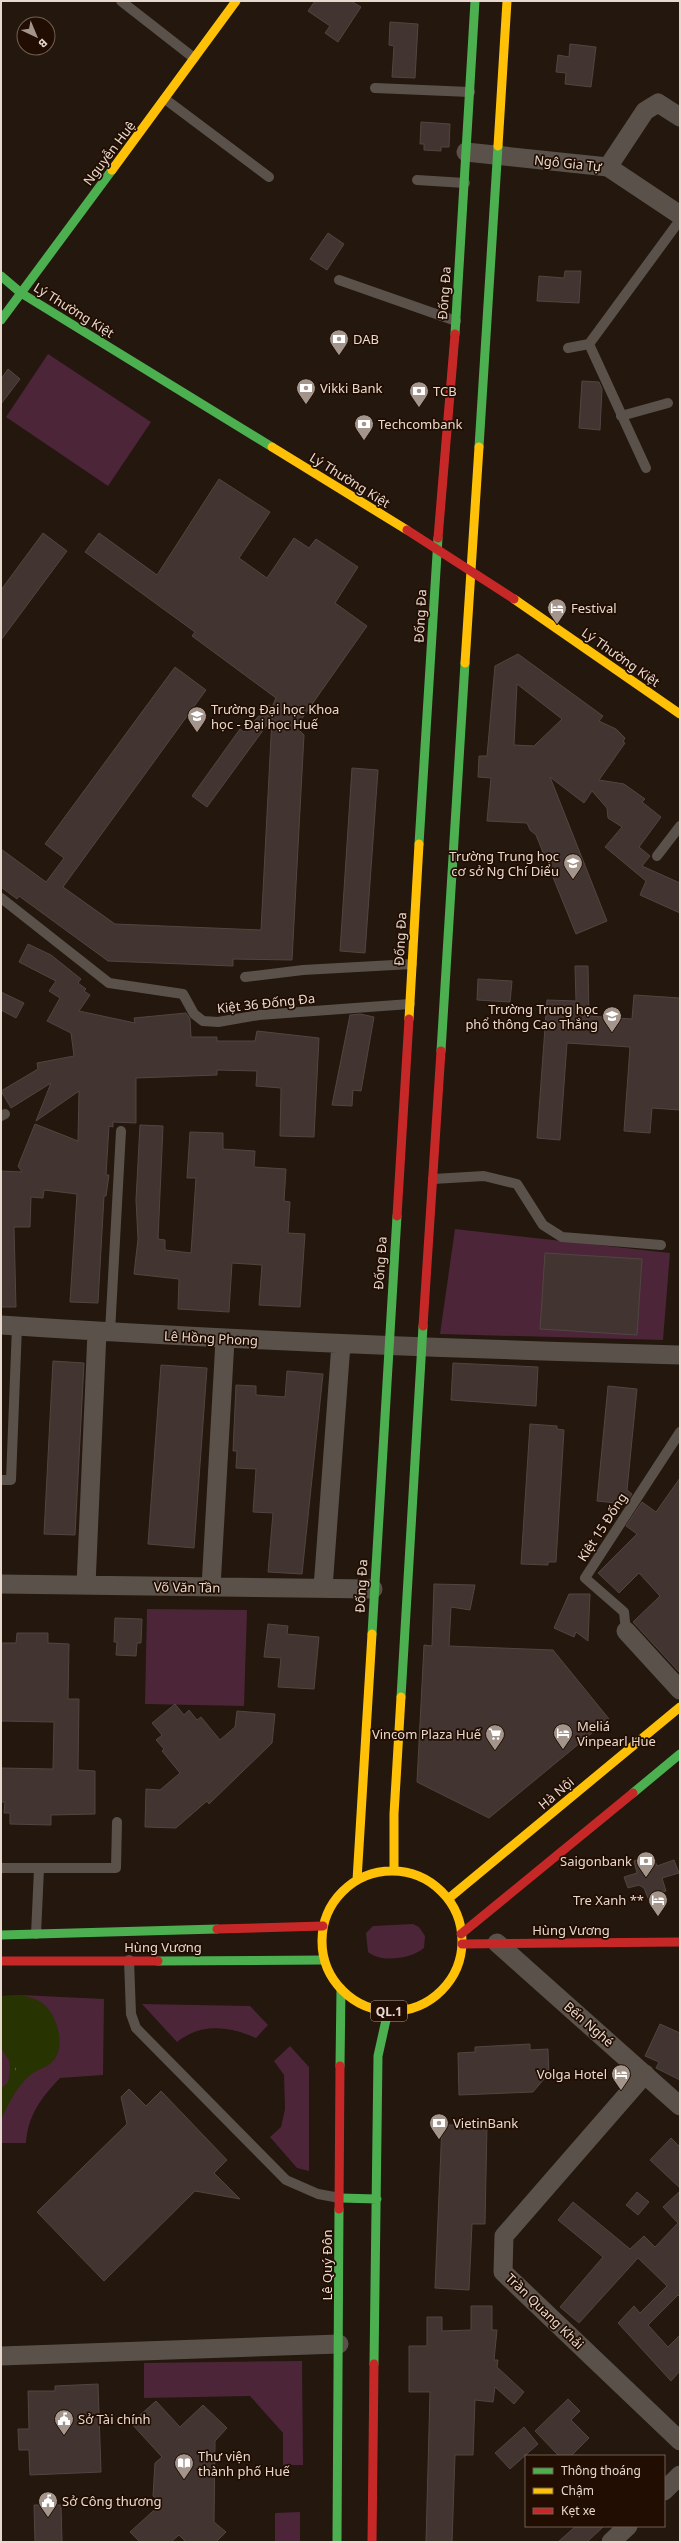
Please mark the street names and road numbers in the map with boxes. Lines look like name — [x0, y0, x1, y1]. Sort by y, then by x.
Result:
street label: Nguyễn Huệ — [79, 117, 139, 189]
street label: Ngô Gia Tự — [533, 150, 604, 176]
street label: Đống Đa — [433, 266, 455, 320]
street label: Lý Thường Kiệt — [30, 278, 118, 342]
street label: Lý Thường Kiệt — [306, 448, 394, 512]
street label: Đống Đa — [410, 589, 430, 643]
street label: Lý Thường Kiệt — [578, 623, 664, 691]
street label: Đống Đa — [390, 912, 410, 966]
street label: Kiệt 36 Đống Đa — [216, 989, 316, 1017]
street label: Đống Đa — [369, 1236, 391, 1290]
street label: Lê Hồng Phong — [163, 1327, 259, 1349]
street label: Kiệt 15 Đống — [573, 1489, 631, 1565]
street label: Đống Đa — [351, 1559, 371, 1613]
street label: Võ Văn Tần — [154, 1577, 220, 1597]
street label: Hà Nội — [534, 1773, 578, 1813]
street label: Hùng Vương — [532, 1921, 610, 1939]
street label: Hùng Vương — [124, 1938, 202, 1956]
street label: Bến Nghé — [560, 1997, 618, 2051]
road number: QL.1 — [371, 2001, 407, 2021]
street label: Lê Quý Đôn — [318, 2229, 336, 2301]
street label: Trần Quang Khải — [502, 2269, 588, 2353]

